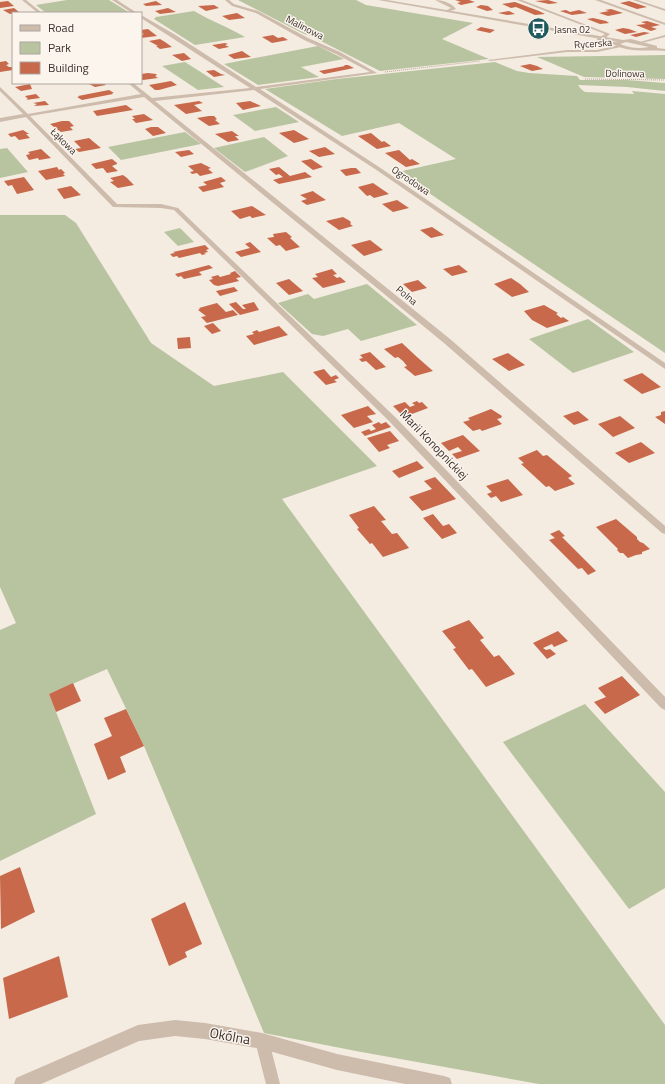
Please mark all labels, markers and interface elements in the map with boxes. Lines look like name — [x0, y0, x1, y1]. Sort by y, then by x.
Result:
street label: Malinowa — [283, 11, 326, 43]
legend — [12, 12, 142, 84]
bus stop icon: Jasna 02 — [526, 16, 552, 42]
text: Road — [48, 18, 74, 37]
place label: Jasna 02 — [554, 22, 590, 37]
street label: Rycerska — [573, 35, 613, 52]
text: Park — [48, 38, 71, 57]
text: Building — [48, 58, 89, 77]
street label: Dolinowa — [605, 66, 645, 81]
street label: Łąkowa — [46, 124, 80, 158]
street label: Ogrodowa — [389, 162, 433, 199]
street label: Polna — [393, 282, 421, 309]
street label: Marii Konopnickiej — [396, 405, 473, 484]
street label: Okólna — [208, 1022, 252, 1049]

